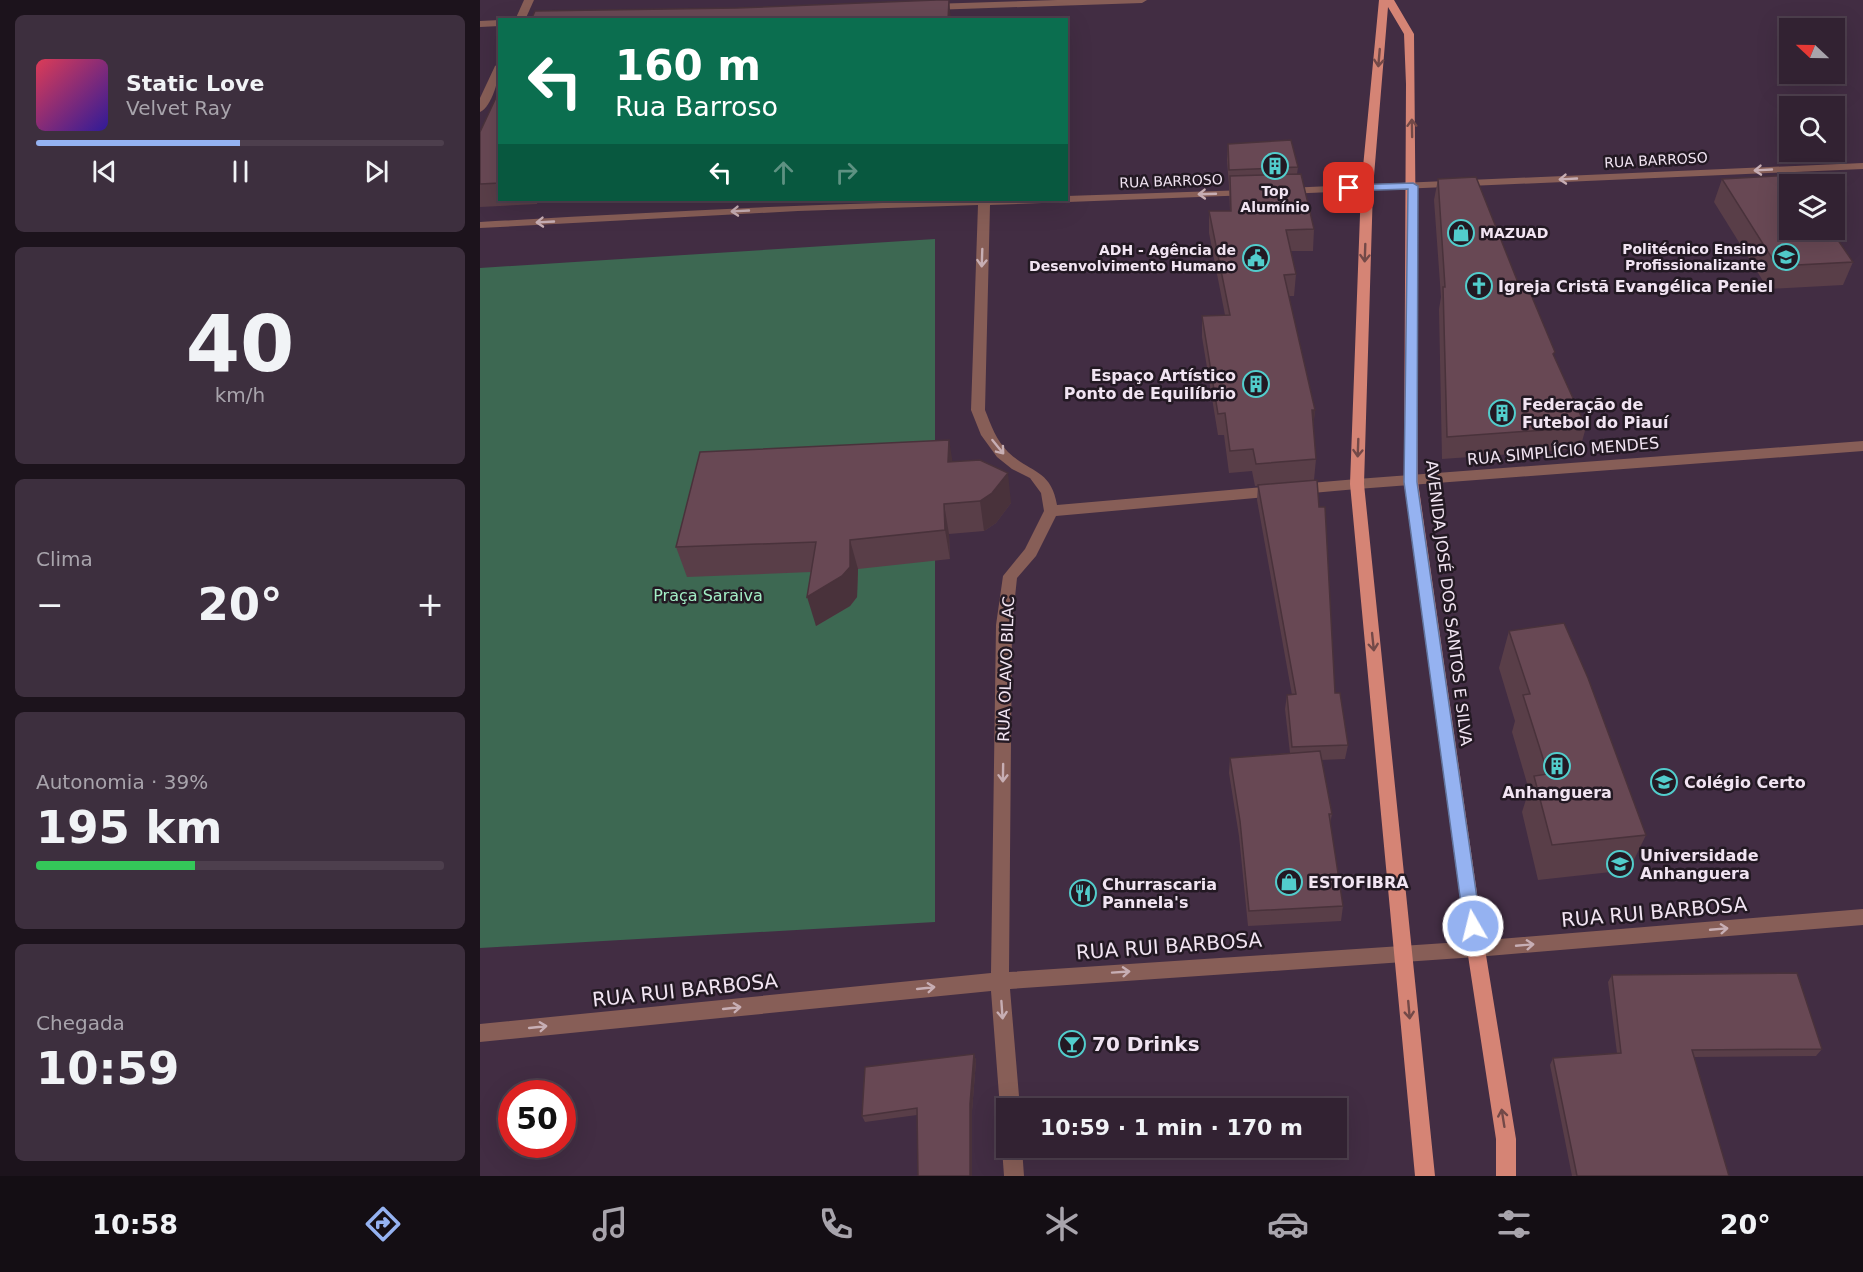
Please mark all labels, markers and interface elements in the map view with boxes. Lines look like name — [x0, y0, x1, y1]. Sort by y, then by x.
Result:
north arrow — [1779, 18, 1845, 84]
map controls — [1779, 18, 1845, 240]
text: 160 m — [615, 41, 761, 90]
icon: left — [516, 42, 594, 120]
one-way arrow — [1373, 48, 1384, 68]
text: Static Love — [126, 71, 264, 96]
text: Rua Barroso — [615, 91, 778, 122]
text: Velvet Ray — [126, 96, 232, 120]
button: search — [1779, 96, 1845, 162]
one-way arrow — [1406, 118, 1418, 138]
street label: RUA BARROSO — [1604, 149, 1708, 171]
building icon: Top Alumínio — [1260, 151, 1290, 181]
icon: previous — [88, 155, 121, 188]
icon: pause — [224, 155, 257, 188]
icon: next — [360, 155, 393, 188]
icon: left — [704, 156, 737, 189]
icon: ahead — [767, 156, 800, 189]
icon: right — [830, 156, 863, 189]
pin — [1323, 162, 1374, 213]
one-way arrow — [1753, 165, 1773, 176]
street label: RUA BARROSO — [1119, 171, 1223, 191]
icon: arrive — [1332, 171, 1365, 204]
one-way arrow — [1558, 174, 1578, 185]
button: layers — [1779, 174, 1845, 240]
place label: Top Alumínio — [1240, 183, 1310, 215]
one-way arrow — [1198, 189, 1218, 200]
one-way arrow — [730, 206, 750, 217]
one-way arrow — [536, 216, 555, 227]
shop icon: MAZUAD — [1446, 218, 1476, 248]
place label: MAZUAD — [1480, 225, 1548, 241]
place label: Politécnico Ensino Profissionalizante — [1622, 241, 1766, 273]
place label: ADH - Agência de Desenvolvimento Humano — [1029, 242, 1236, 274]
one-way arrow — [1359, 242, 1371, 262]
school or university icon: Politécnico Ensino Profissionalizante — [1771, 242, 1801, 272]
public building icon: ADH - Agência de Desenvolvimento Humano — [1241, 243, 1271, 273]
one-way arrow — [977, 247, 988, 267]
church icon: Igreja Cristã Evangélica Peniel — [1464, 271, 1494, 301]
place label: Igreja Cristã Evangélica Peniel — [1498, 277, 1773, 296]
text: 40 — [186, 299, 294, 389]
place label: Espaço Artístico Ponto de Equilíbrio — [1064, 366, 1236, 403]
building icon: Espaço Artístico Ponto de Equilíbrio — [1241, 369, 1271, 399]
text: km/h — [215, 383, 265, 407]
place label: Federação de Futebol do Piauí — [1522, 395, 1670, 432]
building icon: Federação de Futebol do Piauí — [1487, 398, 1517, 428]
street label: RUA SIMPLÍCIO MENDES — [1466, 433, 1660, 469]
one-way arrow — [1353, 437, 1364, 457]
one-way arrow — [991, 439, 1004, 455]
street label: AVENIDA JOSÉ DOS SANTOS E SILVA — [1422, 459, 1476, 747]
text: Clima — [36, 547, 93, 571]
text: 20° — [197, 578, 283, 631]
text: − — [36, 585, 64, 624]
text: + — [416, 585, 444, 624]
park label: Praça Saraiva — [653, 586, 763, 605]
street label: RUA OLAVO BILAC — [994, 596, 1018, 742]
one-way arrow — [1368, 631, 1379, 651]
building icon: Anhanguera — [1542, 751, 1572, 781]
one-way arrow — [997, 763, 1009, 783]
school or university icon: Colégio Certo — [1649, 767, 1679, 797]
text: Autonomia · 39% — [36, 770, 208, 794]
place label: Colégio Certo — [1684, 773, 1806, 792]
place label: Anhanguera — [1502, 783, 1612, 802]
text: 195 km — [36, 801, 222, 854]
place label: Universidade Anhanguera — [1640, 846, 1759, 883]
school or university icon: Universidade Anhanguera — [1605, 849, 1635, 879]
shop icon: ESTOFIBRA — [1274, 867, 1304, 897]
place label: ESTOFIBRA — [1308, 873, 1409, 892]
place label: Churrascaria Pannela's — [1102, 875, 1217, 912]
restaurant icon: Churrascaria Pannela's — [1068, 878, 1098, 908]
street label: RUA RUI BARBOSA — [1560, 892, 1748, 932]
position arrow — [1441, 894, 1505, 958]
one-way arrow — [1709, 923, 1728, 934]
street label: RUA RUI BARBOSA — [1075, 928, 1263, 964]
one-way arrow — [1514, 940, 1534, 951]
one-way arrow — [1110, 966, 1130, 977]
street label: RUA RUI BARBOSA — [591, 968, 779, 1012]
one-way arrow — [916, 982, 936, 993]
one-way arrow — [997, 1000, 1008, 1020]
one-way arrow — [1404, 1000, 1415, 1020]
one-way arrow — [722, 1002, 742, 1013]
text: Chegada — [36, 1011, 125, 1035]
one-way arrow — [528, 1021, 548, 1032]
bar icon: 70 Drinks — [1057, 1029, 1087, 1059]
place label: 70 Drinks — [1092, 1032, 1200, 1056]
text: 10:59 — [36, 1042, 179, 1095]
speed limit sign: 50 — [498, 1080, 576, 1158]
one-way arrow — [1497, 1108, 1508, 1128]
text: 10:59 · 1 min · 170 m — [1040, 1115, 1303, 1140]
icon: directions — [362, 1203, 404, 1245]
icon: music — [589, 1203, 631, 1245]
icon: phone — [815, 1203, 857, 1245]
icon: climate — [1041, 1203, 1083, 1245]
icon: car — [1267, 1203, 1309, 1245]
icon: filters — [1493, 1203, 1535, 1245]
text: 10:58 — [92, 1209, 178, 1240]
text: 20° — [1720, 1209, 1771, 1240]

